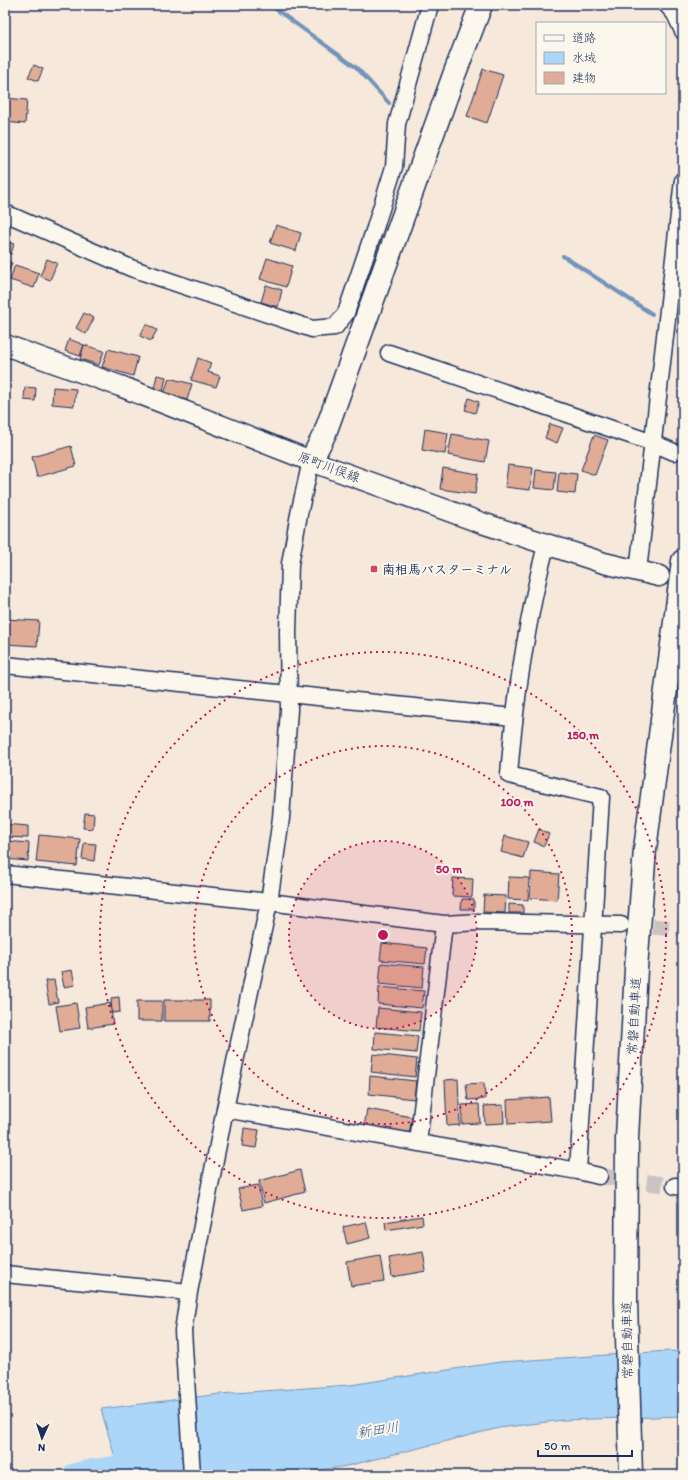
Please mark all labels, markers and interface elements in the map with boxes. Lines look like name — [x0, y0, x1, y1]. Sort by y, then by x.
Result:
legend — [536, 22, 666, 94]
text: 道路 — [572, 31, 596, 45]
text: 水域 — [572, 51, 596, 65]
text: 建物 — [572, 71, 596, 85]
street label: 原町川俣線 — [296, 449, 363, 486]
place label: 南相馬バスターミナル — [382, 562, 512, 577]
marker: 南相馬バスターミナル — [369, 564, 379, 574]
text: 150 m — [567, 728, 600, 742]
text: 100 m — [500, 795, 534, 809]
text: 50 m — [436, 862, 463, 876]
centre of rings — [376, 928, 390, 942]
street label: 常磐自動車道 — [624, 977, 644, 1055]
street label: 常磐自動車道 — [619, 1301, 635, 1379]
north arrow — [22, 1418, 62, 1458]
water label: 新田川 — [356, 1419, 400, 1441]
scale bar — [538, 1432, 632, 1458]
text: 50 m — [544, 1439, 570, 1453]
text: N — [37, 1441, 46, 1454]

